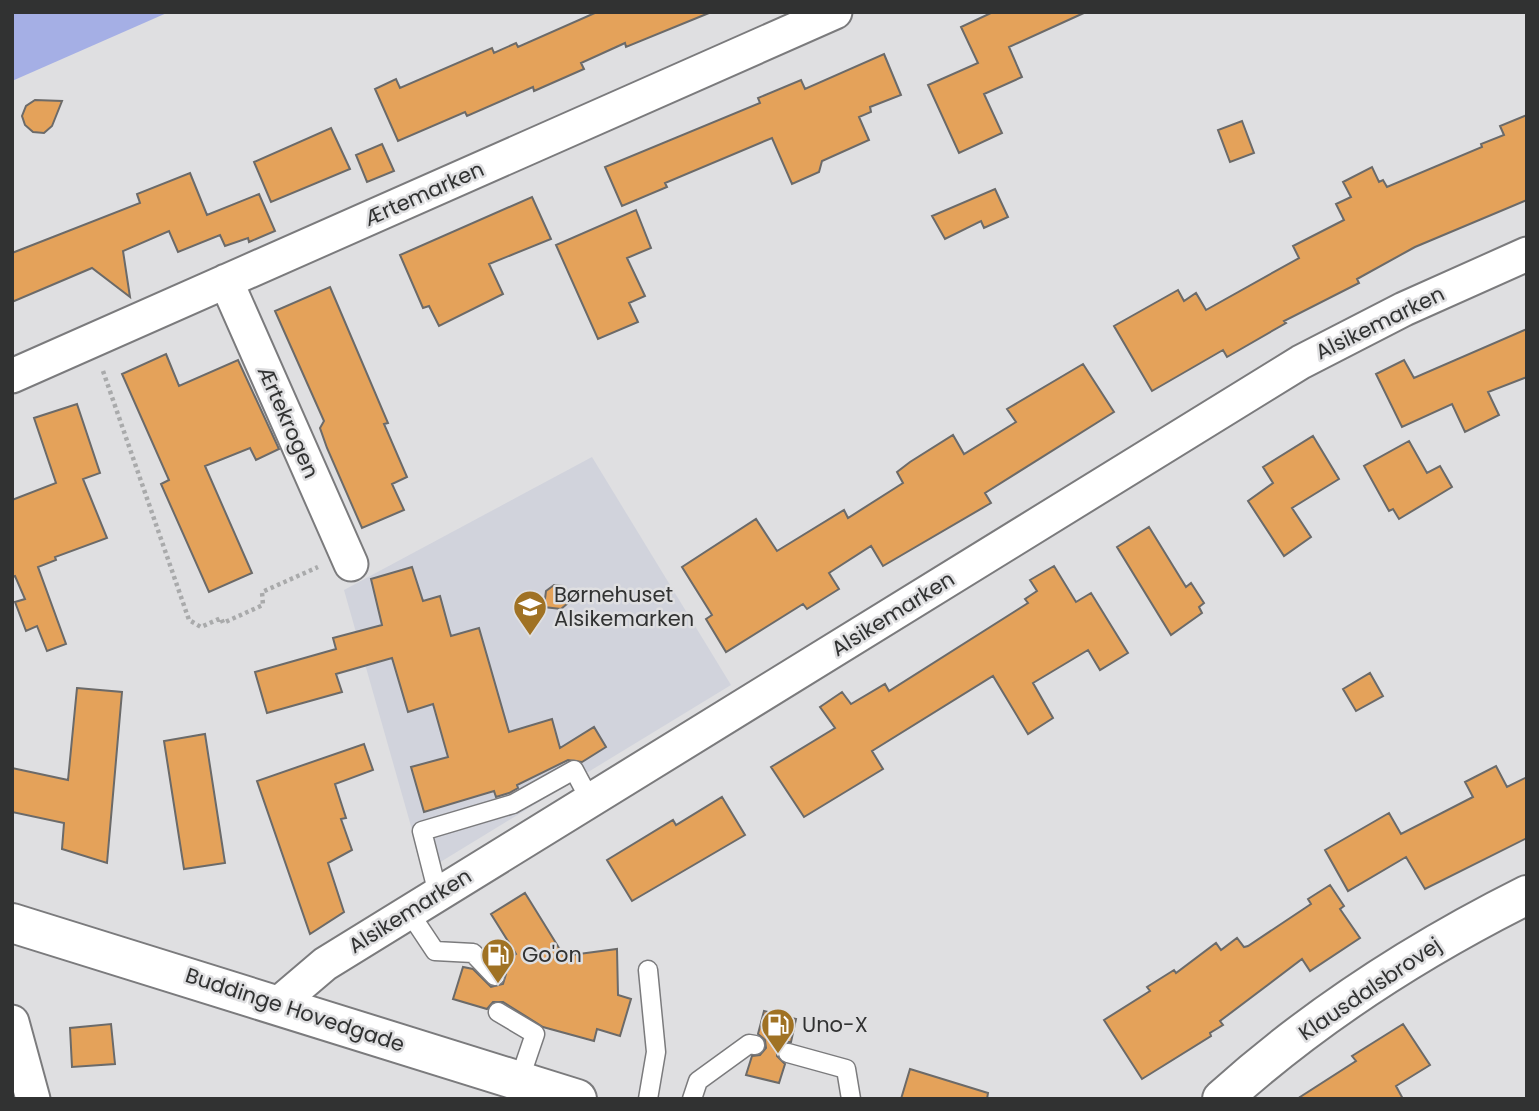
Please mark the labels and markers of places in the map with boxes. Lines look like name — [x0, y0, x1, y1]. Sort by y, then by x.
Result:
place label: Børnehuset Alsikemarken — [554, 580, 694, 633]
school or university icon: Børnehuset Alsikemarken — [511, 588, 549, 637]
fuel station icon: Go'on — [479, 936, 517, 985]
place label: Go'on — [522, 940, 582, 969]
fuel station icon: Uno-X — [759, 1006, 797, 1055]
place label: Uno-X — [802, 1010, 868, 1039]

